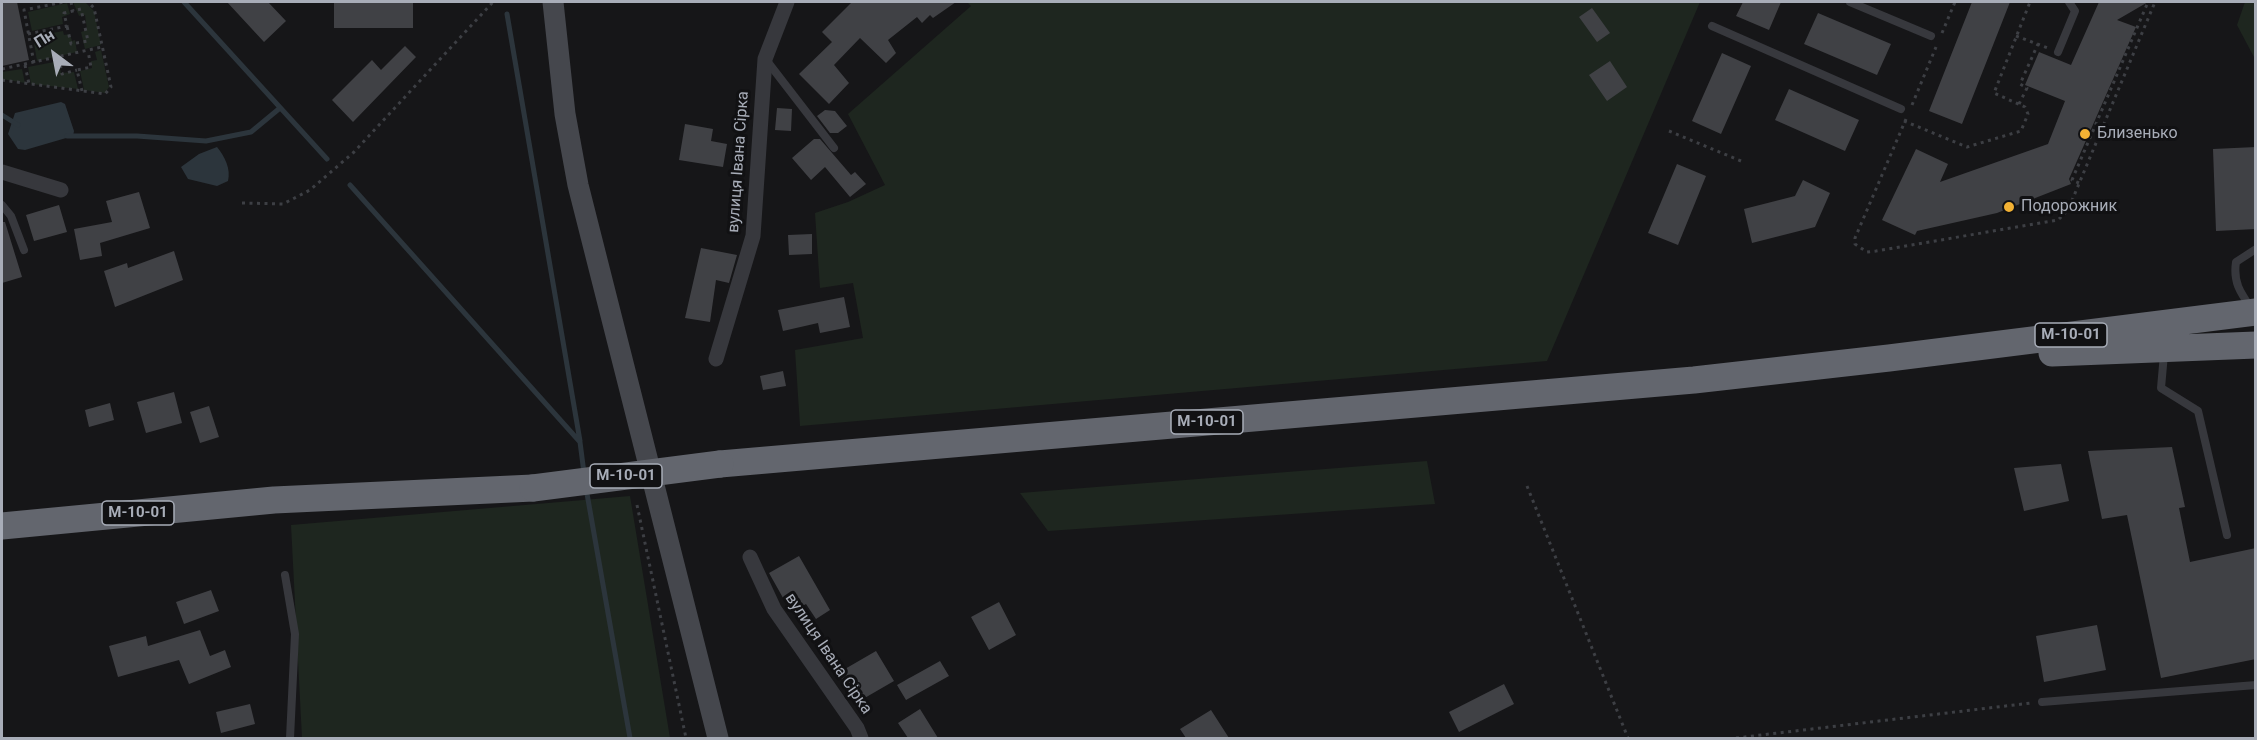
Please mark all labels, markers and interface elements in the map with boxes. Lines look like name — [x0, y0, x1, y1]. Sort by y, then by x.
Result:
north arrow — [24, 24, 84, 84]
text: Пн — [31, 25, 58, 52]
street label: вулиця Івана Сірка — [724, 91, 754, 233]
place label: Близенько — [2097, 124, 2178, 144]
marker: Близенько — [2078, 127, 2092, 141]
place label: Подорожник — [2021, 197, 2117, 217]
marker: Подорожник — [2002, 200, 2016, 214]
road number: М-10-01 — [2035, 323, 2107, 347]
road number: М-10-01 — [1171, 410, 1243, 434]
road number: М-10-01 — [590, 464, 662, 488]
road number: М-10-01 — [102, 501, 174, 525]
street label: вулиця Івана Сірка — [780, 590, 876, 718]

